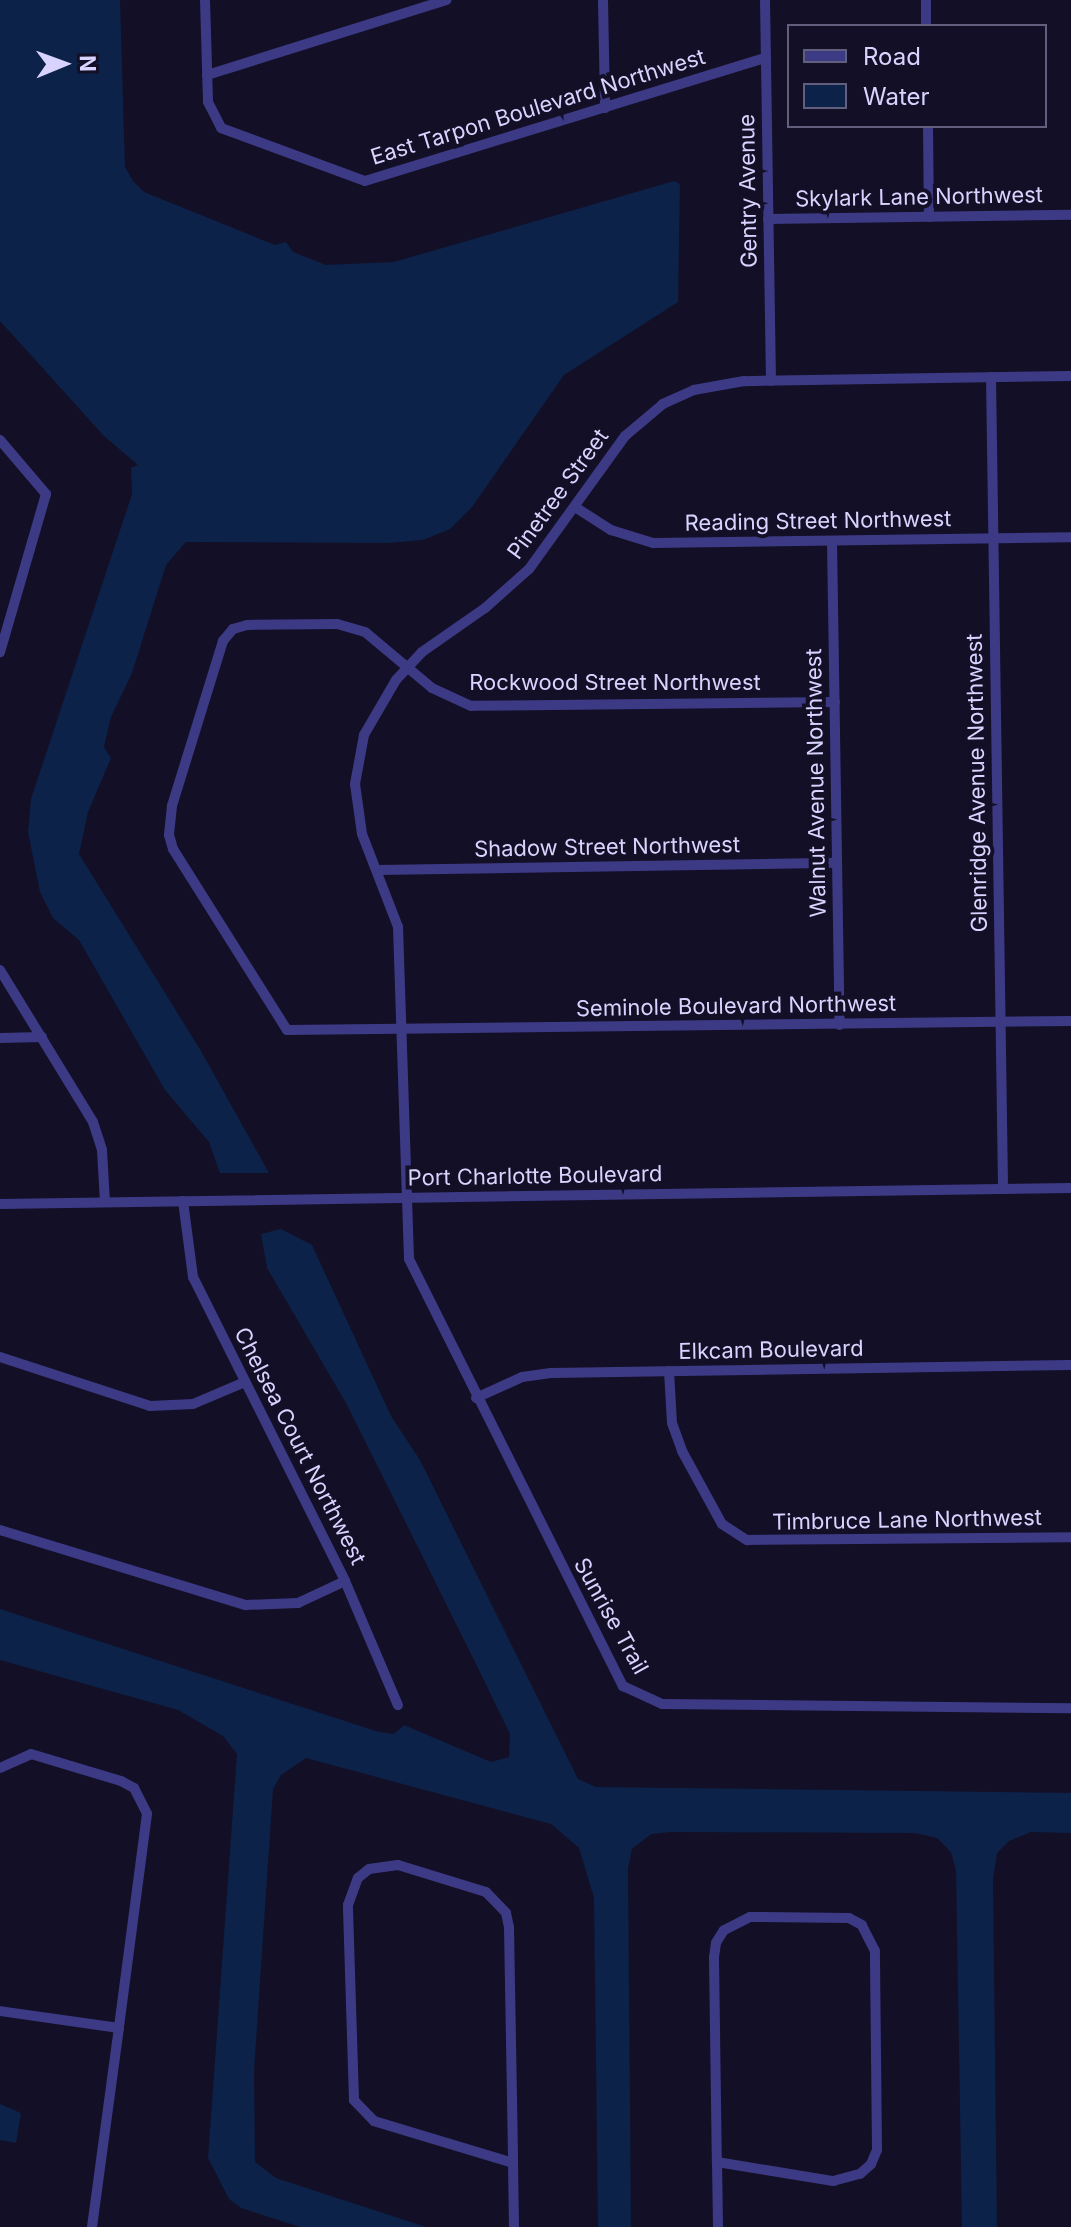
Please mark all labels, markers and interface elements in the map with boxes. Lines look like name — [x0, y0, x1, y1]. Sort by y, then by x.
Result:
north arrow — [24, 24, 104, 104]
legend — [787, 24, 1047, 128]
text: Road — [863, 42, 921, 71]
street label: East Tarpon Boulevard Northwest — [368, 43, 708, 171]
text: N — [75, 55, 101, 72]
text: Water — [863, 82, 930, 111]
street label: Gentry Avenue — [733, 114, 763, 268]
street label: Skylark Lane Northwest — [795, 182, 1043, 212]
street label: Pinetree Street — [502, 424, 614, 564]
street label: Reading Street Northwest — [684, 505, 952, 537]
street label: Glenridge Avenue Northwest — [961, 633, 993, 933]
street label: Walnut Avenue Northwest — [800, 648, 832, 918]
street label: Rockwood Street Northwest — [469, 670, 761, 696]
street label: Shadow Street Northwest — [474, 831, 740, 863]
street label: Seminole Boulevard Northwest — [576, 990, 896, 1022]
street label: Port Charlotte Boulevard — [407, 1161, 663, 1191]
street label: Chelsea Court Northwest — [229, 1323, 371, 1569]
street label: Elkcam Boulevard — [678, 1335, 864, 1365]
street label: Timbruce Lane Northwest — [772, 1504, 1042, 1536]
street label: Sunrise Trail — [568, 1553, 654, 1679]

